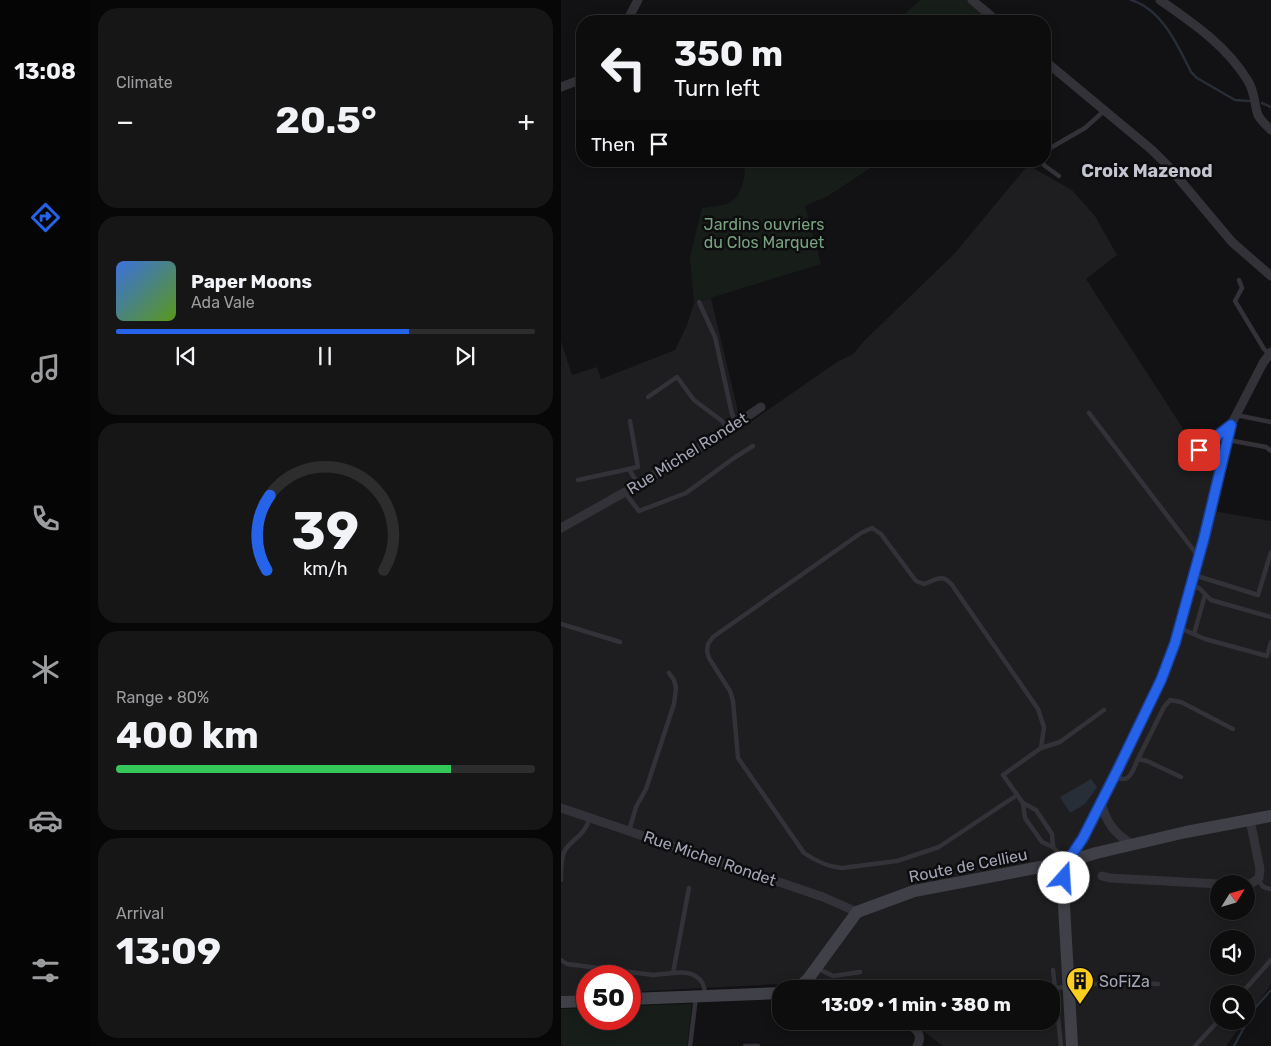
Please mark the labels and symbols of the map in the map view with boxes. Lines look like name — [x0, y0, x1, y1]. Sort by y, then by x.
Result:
district label: Croix Mazenod — [1081, 160, 1213, 182]
park label: Jardins ouvriers du Clos Marquet — [704, 215, 824, 252]
street label: Rue Michel Rondet — [623, 409, 751, 498]
pin — [1178, 429, 1220, 471]
street label: Rue Michel Rondet — [641, 827, 779, 890]
street label: Route de Cellieu — [907, 845, 1029, 886]
position arrow — [1037, 851, 1089, 903]
north arrow — [1210, 875, 1255, 920]
speed limit sign: 50 — [576, 965, 641, 1030]
building icon: SoFiZa — [1065, 966, 1095, 1005]
place label: SoFiZa — [1099, 972, 1150, 991]

